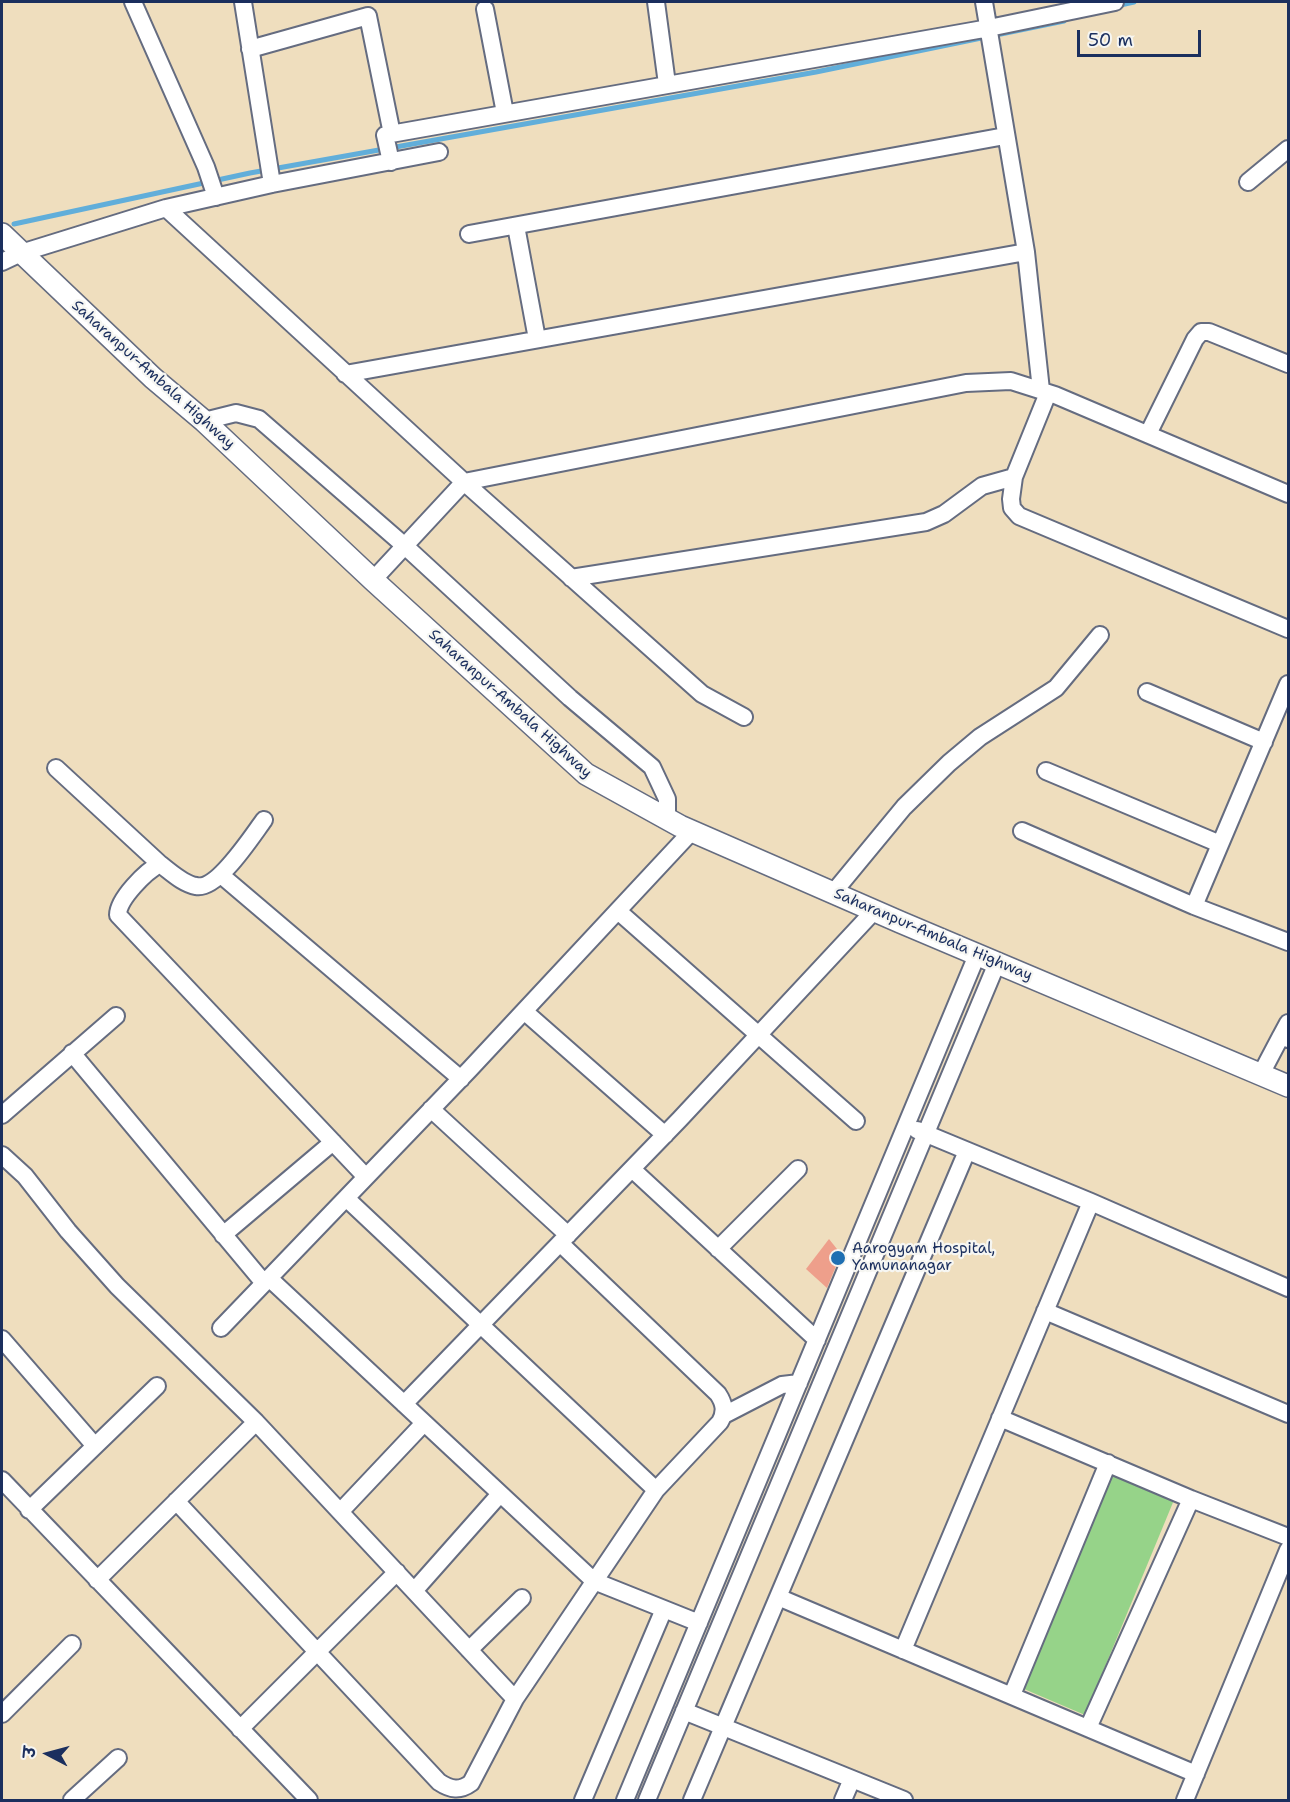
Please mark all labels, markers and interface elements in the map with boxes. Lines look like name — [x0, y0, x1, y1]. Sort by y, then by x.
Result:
scale bar — [1080, 18, 1204, 56]
text: 50 m — [1088, 28, 1133, 52]
street label: Saharanpur-Ambala Highway — [68, 297, 238, 453]
street label: Saharanpur-Ambala Highway — [425, 626, 595, 782]
street label: Saharanpur-Ambala Highway — [831, 885, 1035, 985]
place label: Aarogyam Hospital, Yamunanagar — [852, 1240, 995, 1275]
marker: Aarogyam Hospital, Yamunanagar — [829, 1249, 847, 1267]
north arrow — [18, 1724, 78, 1784]
text: उ — [19, 1746, 41, 1758]

